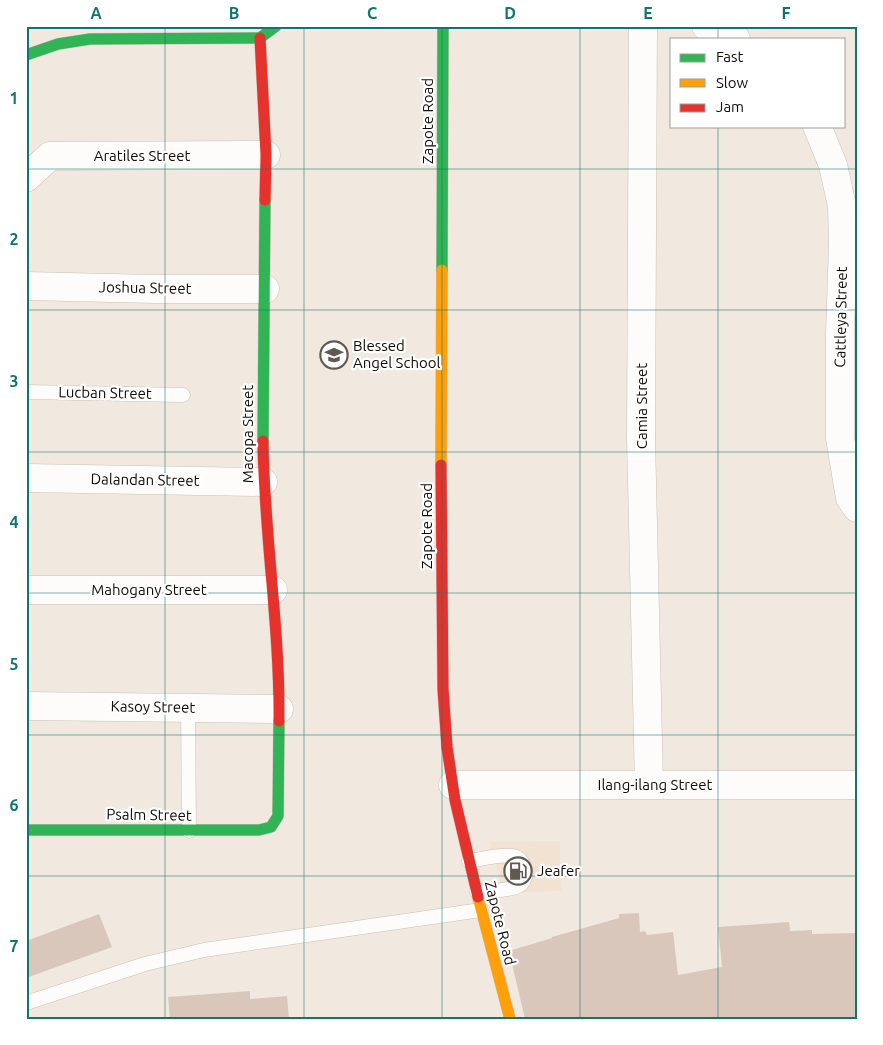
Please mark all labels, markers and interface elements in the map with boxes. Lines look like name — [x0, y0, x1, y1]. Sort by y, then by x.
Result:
text: A — [90, 4, 102, 22]
text: B — [229, 4, 239, 22]
text: C — [367, 4, 377, 22]
text: D — [504, 4, 516, 22]
text: E — [643, 4, 653, 22]
text: F — [782, 4, 791, 22]
legend — [670, 38, 846, 128]
text: Fast — [716, 48, 744, 65]
text: Slow — [716, 74, 749, 91]
street label: Zapote Road — [419, 78, 436, 164]
text: 1 — [9, 89, 19, 107]
text: Jam — [716, 98, 744, 115]
street label: Aratiles Street — [94, 147, 190, 164]
text: 2 — [9, 230, 19, 248]
street label: Cattleya Street — [831, 266, 850, 368]
street label: Joshua Street — [98, 278, 192, 297]
place label: Blessed Angel School — [353, 337, 441, 371]
school or university icon: Blessed Angel School — [319, 340, 349, 370]
street label: Camia Street — [633, 363, 650, 449]
text: 3 — [9, 372, 19, 390]
street label: Lucban Street — [58, 383, 152, 402]
street label: Macopa Street — [239, 385, 256, 483]
street label: Dalandan Street — [90, 470, 200, 489]
street label: Zapote Road — [418, 483, 435, 569]
text: 4 — [9, 513, 19, 531]
street label: Mahogany Street — [91, 581, 207, 598]
text: 5 — [9, 655, 19, 673]
street label: Kasoy Street — [111, 697, 196, 716]
street label: Ilang-ilang Street — [598, 776, 713, 793]
text: 6 — [9, 796, 19, 814]
street label: Psalm Street — [106, 805, 192, 824]
fuel station icon: Jeafer — [503, 856, 533, 886]
place label: Jeafer — [537, 862, 580, 879]
street label: Zapote Road — [482, 879, 519, 967]
text: 7 — [9, 937, 19, 955]

